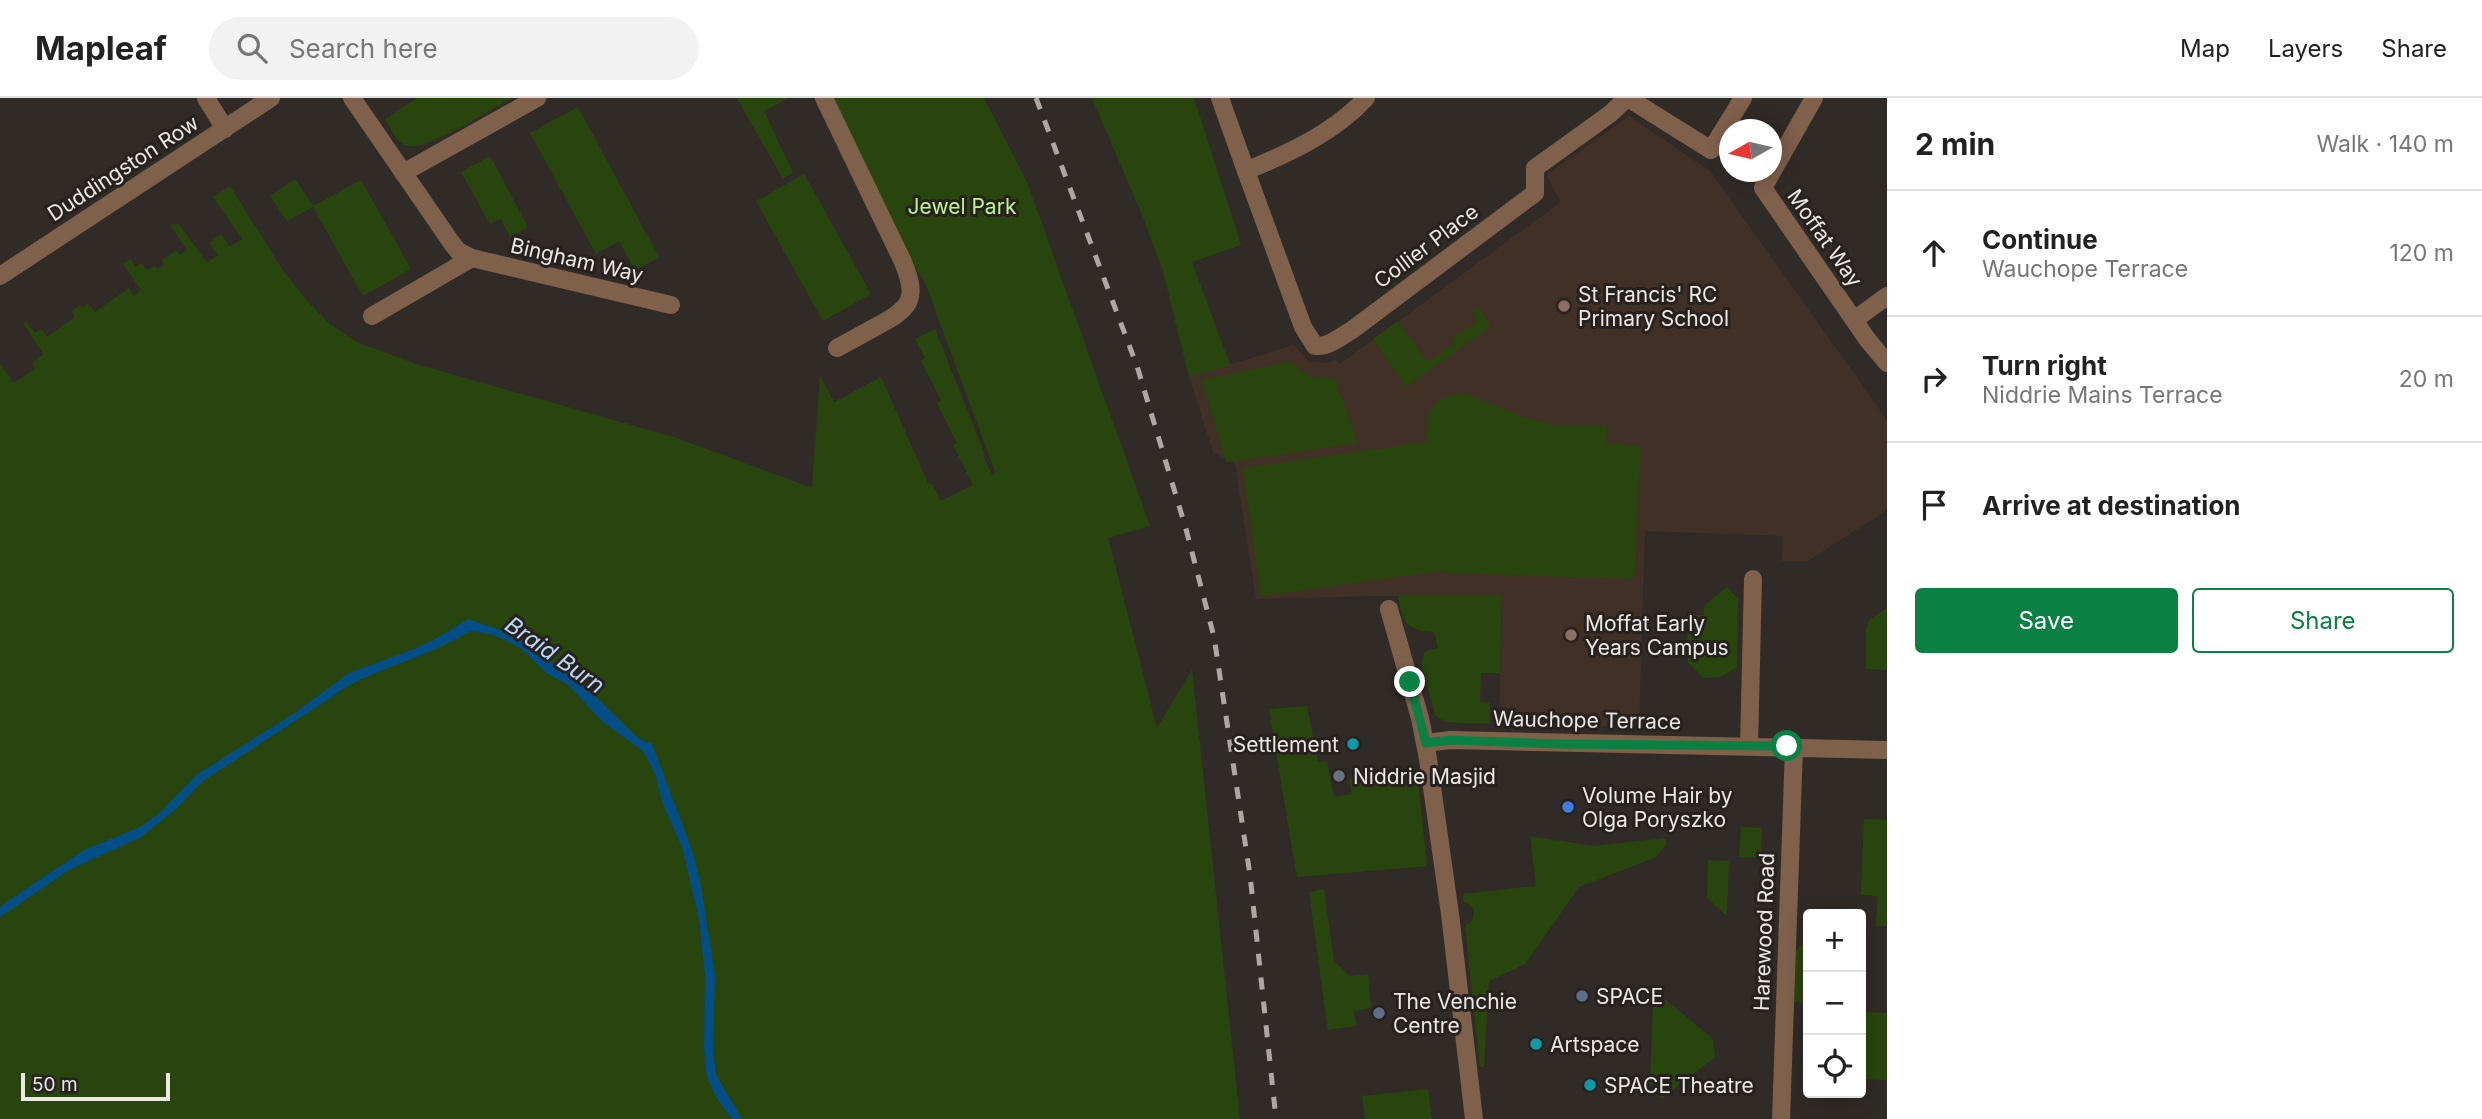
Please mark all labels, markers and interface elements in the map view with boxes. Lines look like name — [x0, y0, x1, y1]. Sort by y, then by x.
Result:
search box — [209, 17, 699, 80]
text: Mapleaf — [35, 28, 167, 68]
icon: search — [233, 29, 271, 67]
text: Search here — [289, 33, 438, 64]
text: Map — [2180, 34, 2230, 63]
text: Layers — [2268, 34, 2343, 63]
text: Share — [2381, 34, 2447, 63]
street label: Duddingston Row — [43, 110, 203, 226]
north arrow — [1719, 119, 1782, 182]
text: 2 min — [1915, 126, 1995, 162]
text: Walk · 140 m — [2316, 130, 2454, 158]
street label: Moffat Way — [1782, 184, 1868, 292]
park label: Jewel Park — [908, 194, 1017, 219]
street label: Collier Place — [1369, 199, 1483, 293]
text: Continue — [1982, 224, 2098, 255]
street label: Bingham Way — [508, 233, 646, 287]
icon: ahead — [1915, 234, 1953, 272]
text: 120 m — [2389, 239, 2454, 267]
text: Wauchope Terrace — [1982, 255, 2188, 283]
place label: St Francis' RC Primary School — [1578, 282, 1729, 331]
marker: St Francis' RC Primary School — [1556, 298, 1572, 314]
text: Turn right — [1982, 350, 2107, 381]
icon: right — [1915, 360, 1953, 398]
text: 20 m — [2399, 365, 2454, 393]
text: Niddrie Mains Terrace — [1982, 381, 2223, 409]
icon: arrive — [1915, 486, 1953, 524]
text: Arrive at destination — [1982, 490, 2241, 521]
button: Save — [1915, 588, 2178, 653]
button: Share — [2192, 588, 2454, 653]
water label: Braid Burn — [500, 611, 610, 699]
place label: Moffat Early Years Campus — [1585, 611, 1729, 660]
marker: Moffat Early Years Campus — [1563, 627, 1579, 643]
route end — [1394, 666, 1425, 697]
street label: Wauchope Terrace — [1493, 706, 1681, 734]
route start — [1771, 730, 1802, 761]
place label: Settlement — [1233, 732, 1339, 757]
marker: Settlement — [1345, 736, 1361, 752]
place label: Niddrie Masjid — [1353, 764, 1496, 789]
marker: Niddrie Masjid — [1331, 768, 1347, 784]
place label: Volume Hair by Olga Poryszko — [1582, 783, 1733, 832]
marker: Volume Hair by Olga Poryszko — [1560, 799, 1576, 815]
street label: Harewood Road — [1749, 852, 1779, 1012]
map controls — [1803, 909, 1866, 1098]
button: + — [1803, 909, 1866, 972]
button: − — [1803, 972, 1866, 1035]
place label: SPACE — [1596, 984, 1663, 1009]
marker: SPACE — [1574, 988, 1590, 1004]
place label: The Venchie Centre — [1393, 989, 1517, 1038]
marker: The Venchie Centre — [1371, 1005, 1387, 1021]
place label: Artspace — [1550, 1032, 1640, 1057]
button: locate — [1803, 1035, 1866, 1098]
marker: Artspace — [1528, 1036, 1544, 1052]
scale bar — [21, 1070, 170, 1102]
text: 50 m — [32, 1073, 78, 1096]
place label: SPACE Theatre — [1604, 1073, 1754, 1098]
marker: SPACE Theatre — [1582, 1077, 1598, 1093]

